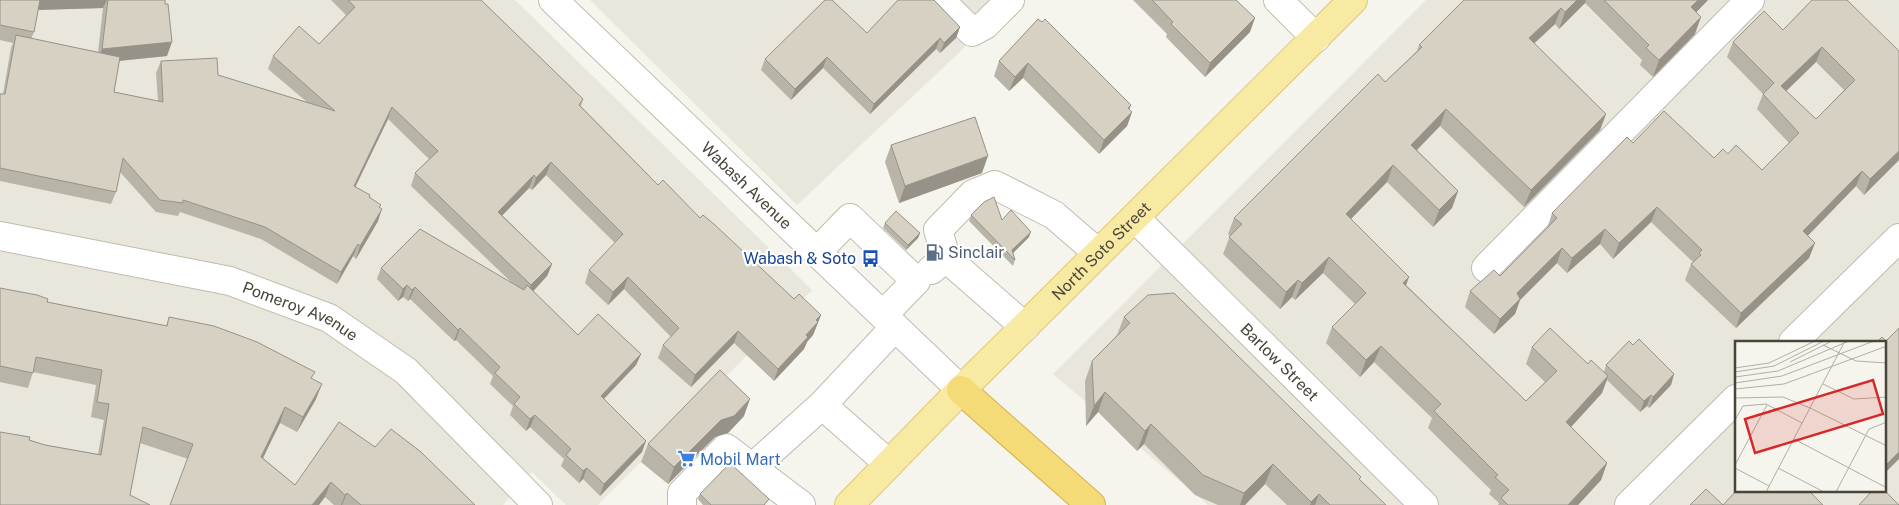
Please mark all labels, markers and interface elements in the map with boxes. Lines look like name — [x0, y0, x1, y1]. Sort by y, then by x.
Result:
street label: Wabash Avenue — [698, 138, 796, 233]
street label: North Soto Street — [1048, 198, 1154, 304]
fuel station icon: Sinclair — [924, 242, 944, 262]
place label: Sinclair — [948, 243, 1005, 262]
bus stop icon: Wabash & Soto — [860, 248, 880, 268]
place label: Wabash & Soto — [744, 249, 856, 268]
street label: Pomeroy Avenue — [240, 277, 362, 345]
street label: Barlow Street — [1237, 319, 1323, 405]
inset map — [1735, 341, 1886, 492]
supermarket icon: Mobil Mart — [676, 449, 696, 469]
place label: Mobil Mart — [700, 450, 781, 469]

